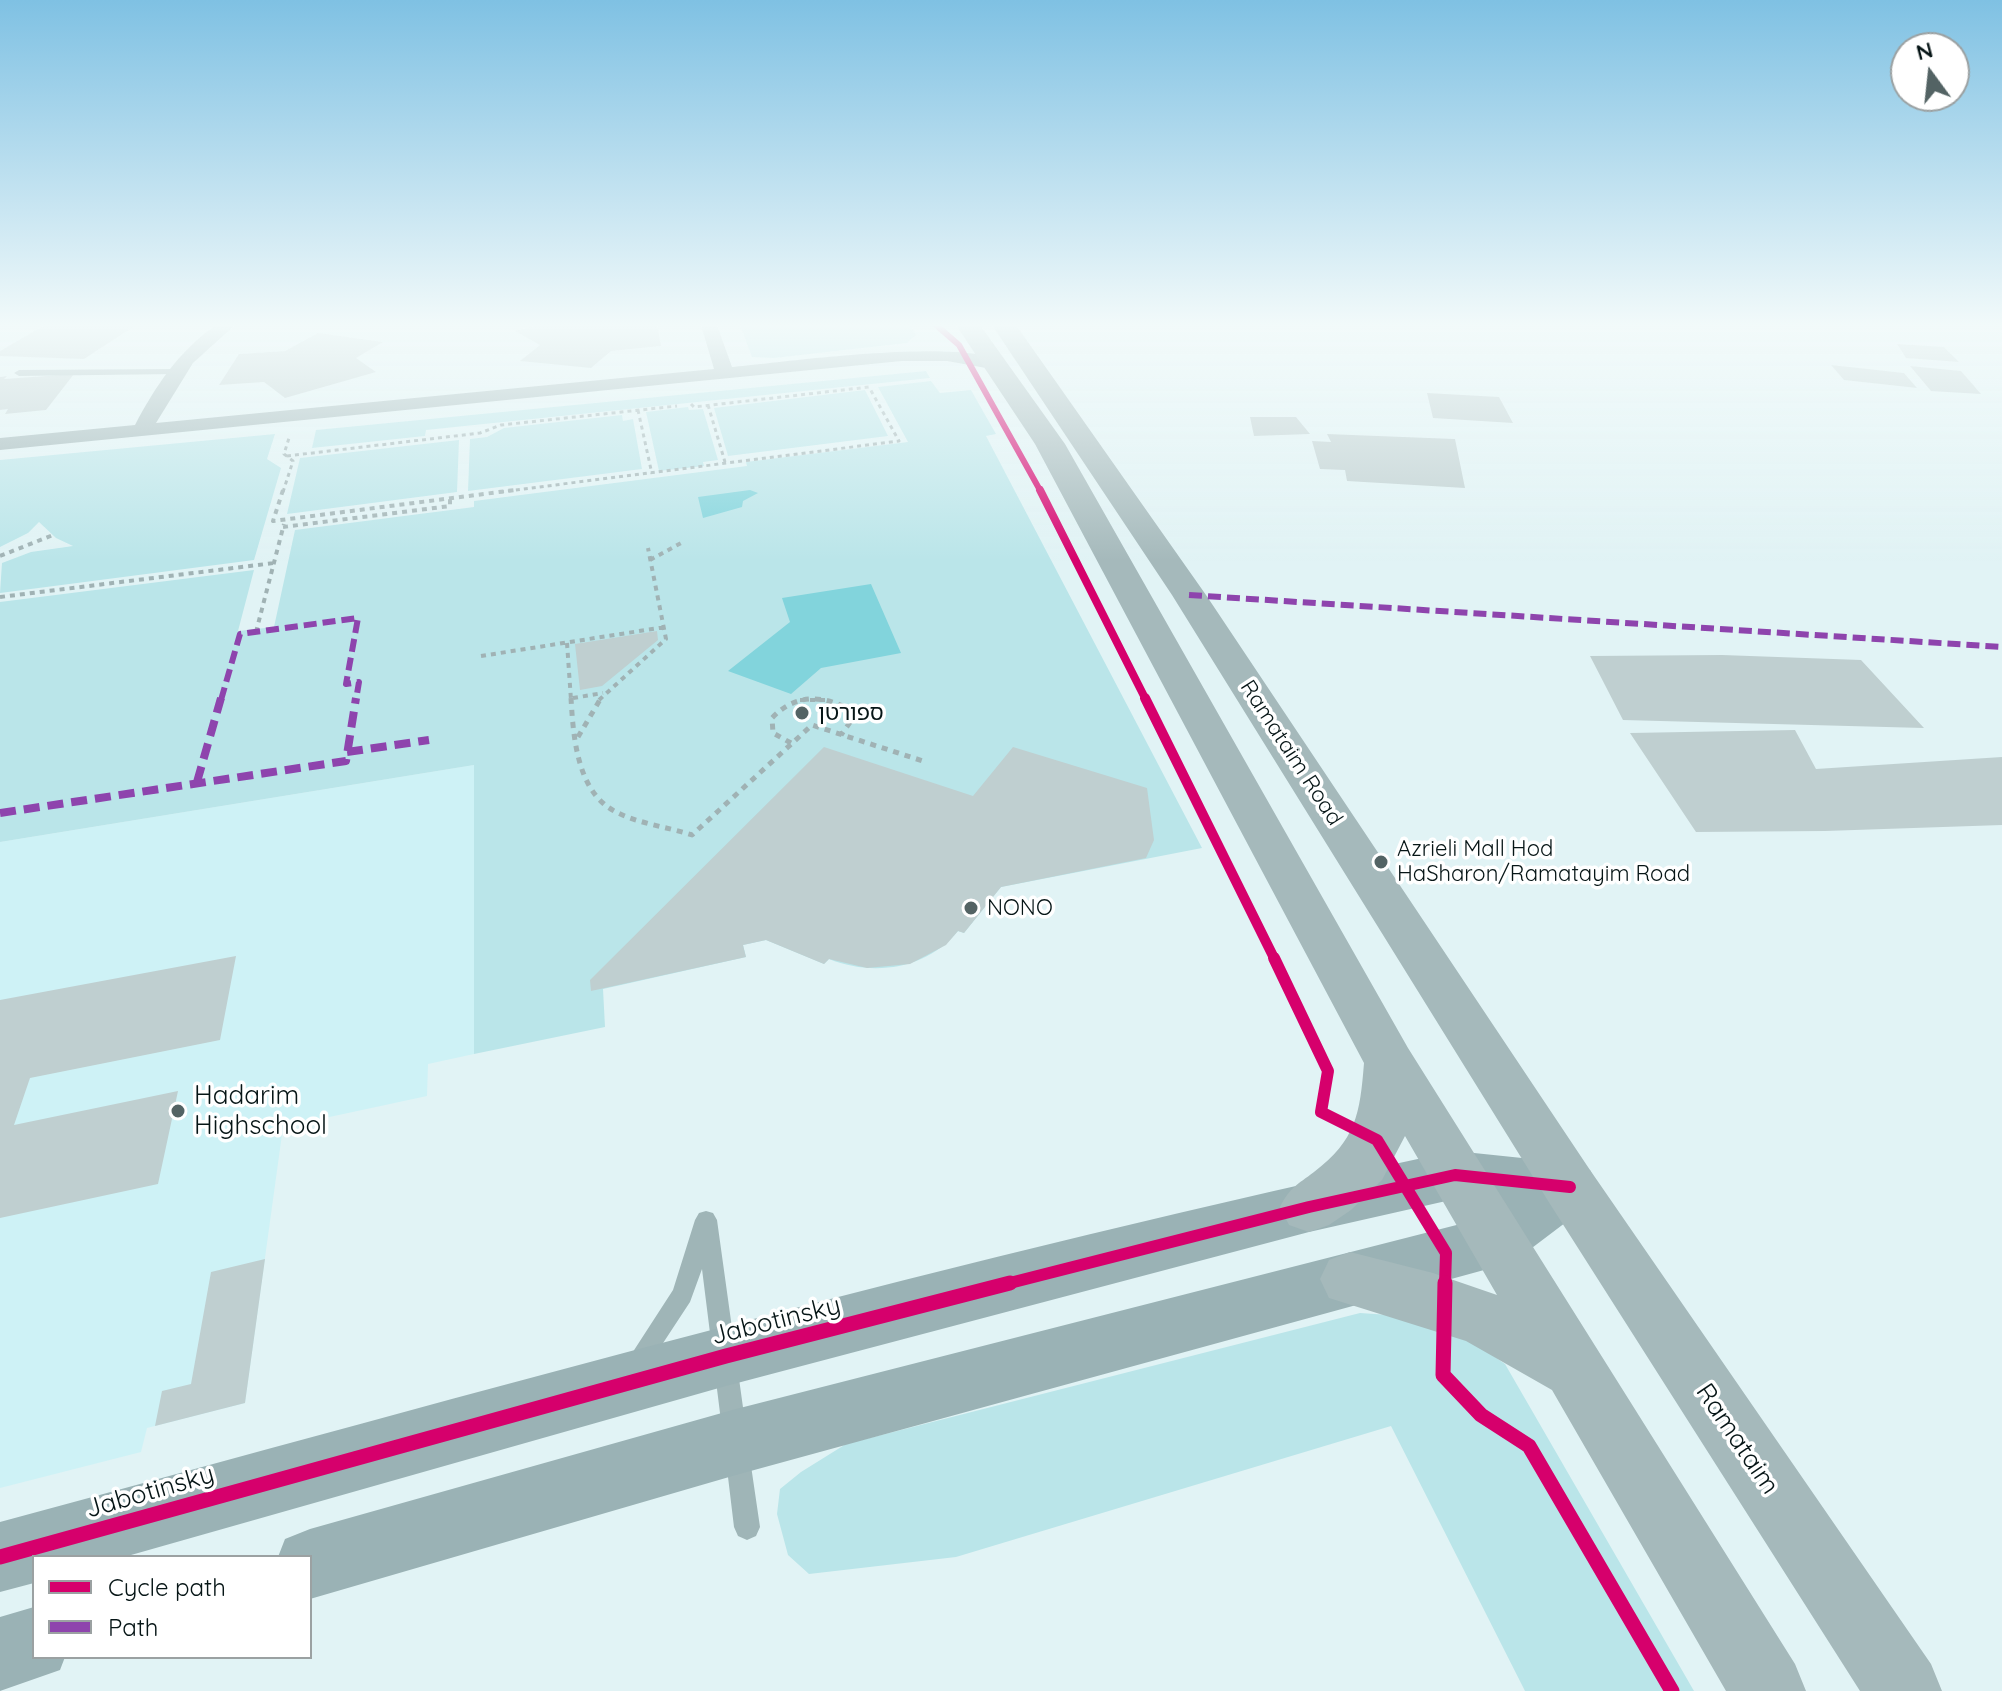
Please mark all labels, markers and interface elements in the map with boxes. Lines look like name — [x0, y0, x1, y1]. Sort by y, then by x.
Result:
north arrow — [1890, 32, 1970, 112]
text: N — [1913, 35, 1936, 66]
street label: Ramataim Road — [1234, 675, 1348, 831]
place label: ספורטן — [818, 700, 884, 726]
marker: ספורטן — [793, 704, 811, 722]
place label: Azrieli Mall Hod HaSharon/Ramatayim Road — [1397, 836, 1690, 888]
marker: Azrieli Mall Hod HaSharon/Ramatayim Road — [1372, 853, 1390, 871]
place label: NONO — [987, 895, 1053, 921]
marker: NONO — [962, 899, 980, 917]
place label: Hadarim Highschool — [194, 1080, 327, 1142]
marker: Hadarim Highschool — [169, 1102, 187, 1120]
street label: Jabotinsky — [708, 1290, 844, 1352]
street label: Ramataim — [1689, 1378, 1785, 1500]
street label: Jabotinsky — [82, 1459, 218, 1525]
legend — [32, 1555, 312, 1659]
text: Cycle path — [108, 1572, 226, 1602]
text: Path — [108, 1612, 159, 1642]

